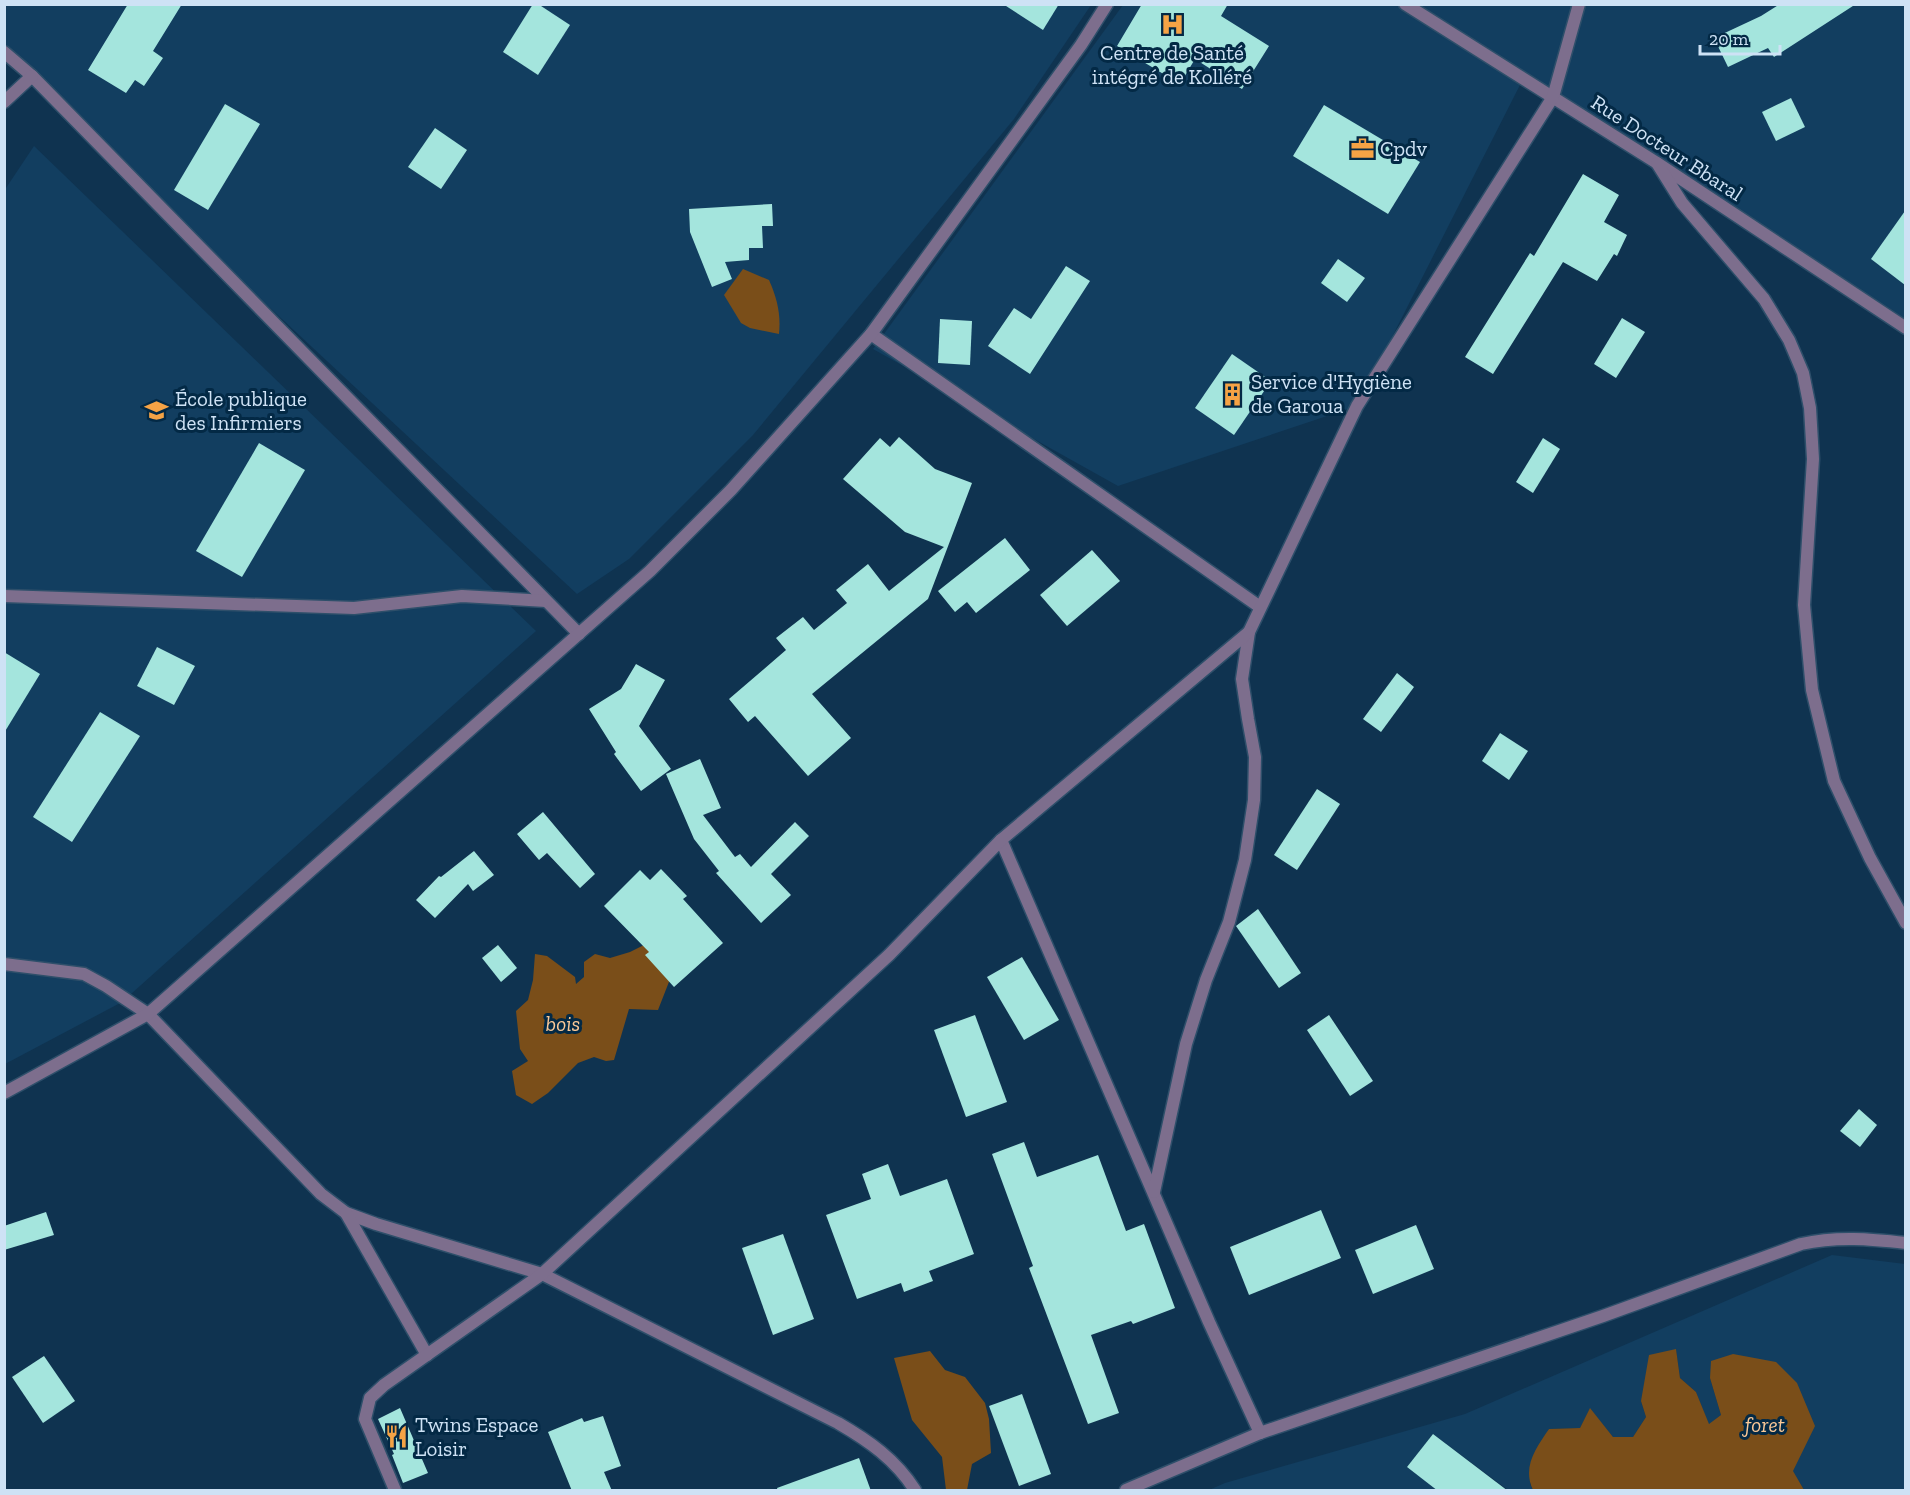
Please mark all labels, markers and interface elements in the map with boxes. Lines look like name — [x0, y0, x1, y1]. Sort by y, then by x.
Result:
hospital icon: Centre de Santé intégré de Kolléré — [1159, 12, 1185, 38]
scale bar — [1700, 18, 1780, 56]
text: 20 m — [1709, 28, 1749, 50]
place label: Centre de Santé intégré de Kolléré — [1092, 40, 1252, 89]
street label: Rue Docteur Bbaral — [1587, 89, 1748, 206]
office icon: Cpdv — [1349, 136, 1375, 162]
place label: Cpdv — [1380, 136, 1427, 161]
place label: Service d'Hygiène de Garoua — [1251, 369, 1412, 418]
building icon: Service d'Hygiène de Garoua — [1220, 381, 1246, 407]
place label: École publique des Infirmiers — [175, 386, 307, 435]
school or university icon: École publique des Infirmiers — [144, 398, 170, 424]
park label: bois — [546, 1011, 580, 1036]
place label: Twins Espace Loisir — [415, 1412, 539, 1461]
park label: foret — [1742, 1412, 1785, 1437]
restaurant icon: Twins Espace Loisir — [384, 1424, 410, 1450]

